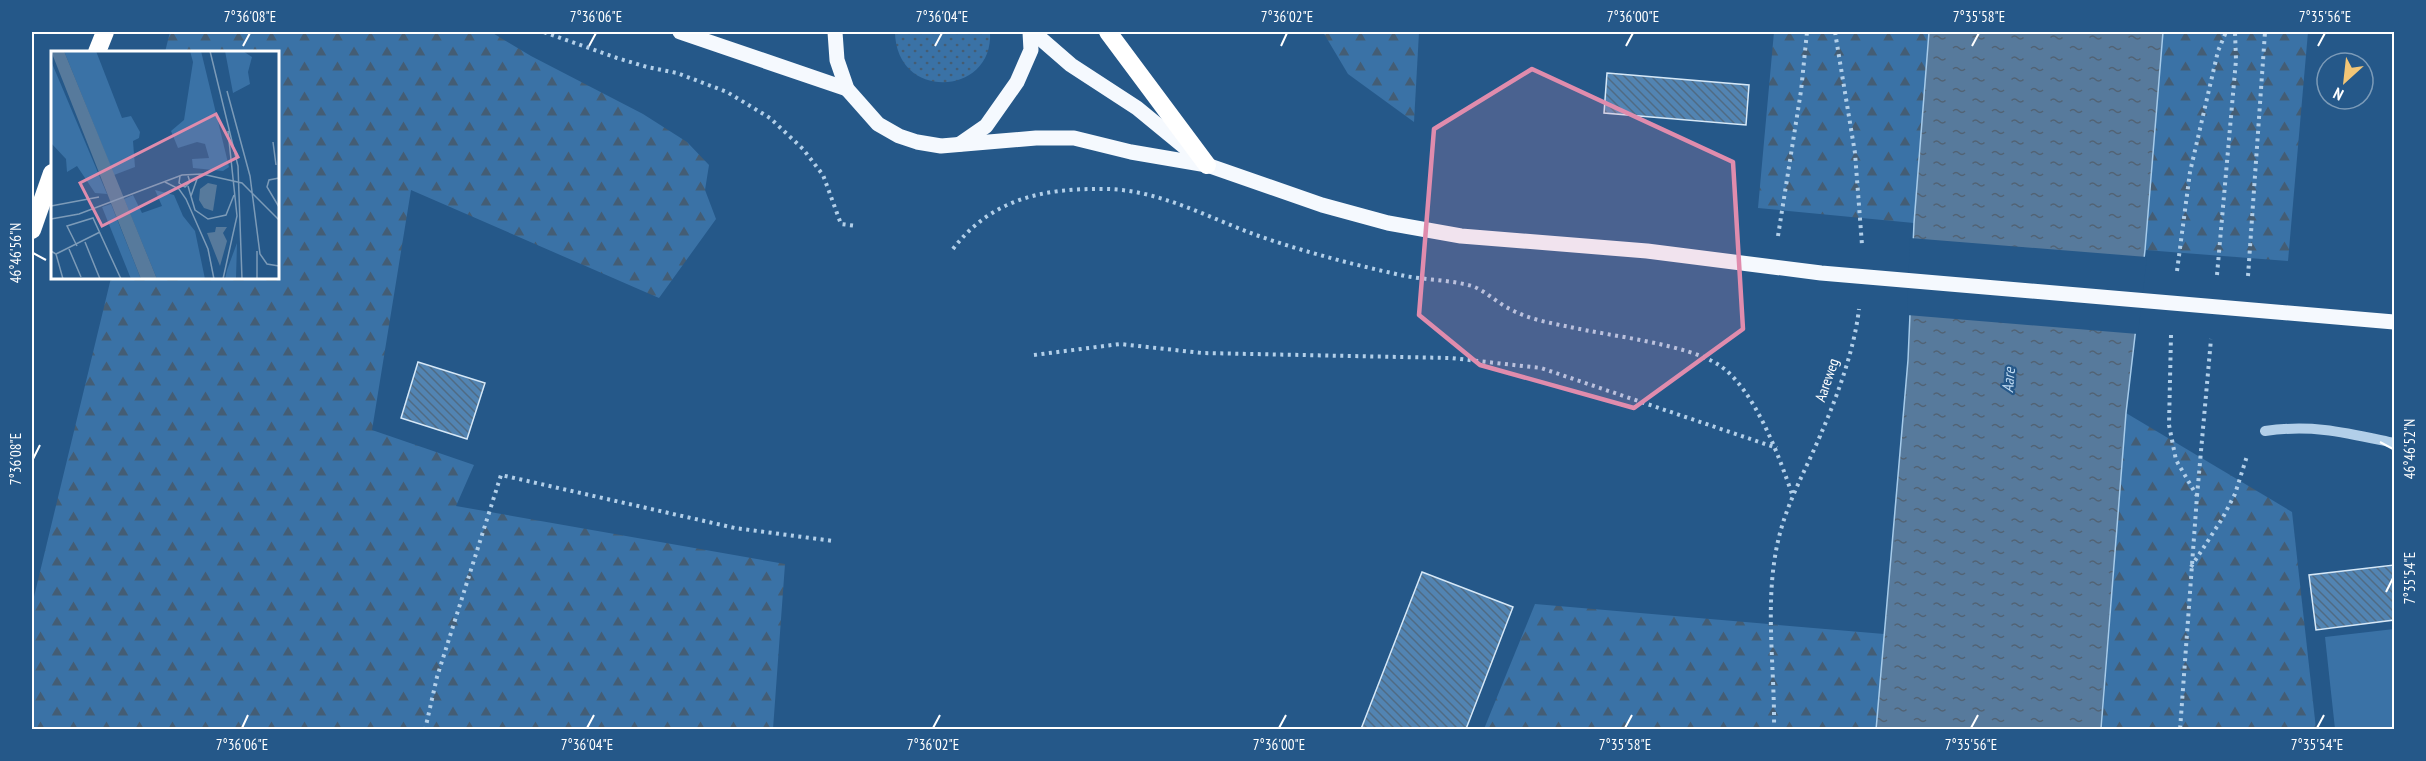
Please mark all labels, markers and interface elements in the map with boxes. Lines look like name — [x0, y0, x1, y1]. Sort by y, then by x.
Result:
text: 7°36'08"E — [224, 7, 276, 26]
text: 7°36'06"E — [570, 7, 622, 26]
text: 7°36'04"E — [916, 7, 968, 26]
text: 7°36'02"E — [1261, 7, 1313, 26]
text: 7°36'00"E — [1607, 7, 1659, 26]
text: 7°35'58"E — [1953, 7, 2005, 26]
text: 7°35'56"E — [2299, 7, 2351, 26]
inset map — [51, 51, 279, 279]
north arrow — [2315, 51, 2375, 111]
text: N — [2330, 83, 2347, 105]
text: 46°46'56"N — [6, 223, 25, 283]
street label: Aareweg — [1810, 356, 1843, 404]
water label: Aare — [1997, 365, 2019, 393]
text: 46°46'52"N — [2400, 419, 2419, 479]
text: 7°36'08"E — [6, 433, 25, 485]
text: 7°35'54"E — [2400, 552, 2419, 604]
text: 7°36'06"E — [216, 735, 268, 754]
text: 7°36'04"E — [561, 735, 613, 754]
text: 7°36'02"E — [907, 735, 959, 754]
text: 7°36'00"E — [1253, 735, 1305, 754]
text: 7°35'58"E — [1599, 735, 1651, 754]
text: 7°35'56"E — [1945, 735, 1997, 754]
text: 7°35'54"E — [2291, 735, 2343, 754]

